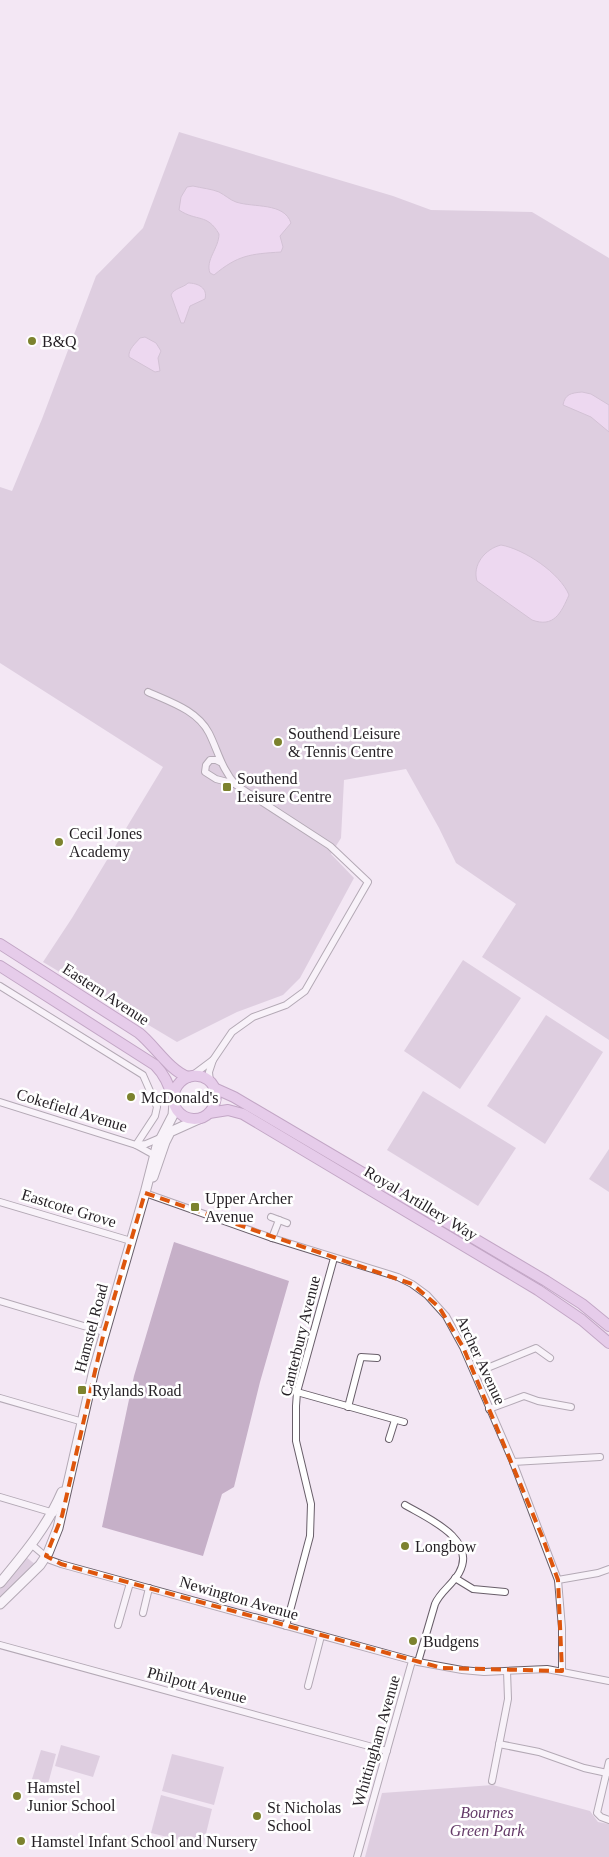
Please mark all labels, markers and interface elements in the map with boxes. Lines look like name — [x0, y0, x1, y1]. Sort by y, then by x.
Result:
place label: B&Q — [42, 333, 77, 350]
marker: B&Q — [26, 335, 38, 347]
place label: Southend Leisure & Tennis Centre — [288, 725, 400, 760]
marker: Southend Leisure & Tennis Centre — [272, 736, 284, 748]
place label: Southend Leisure Centre — [237, 770, 332, 805]
marker: Southend Leisure Centre — [221, 781, 233, 793]
place label: Cecil Jones Academy — [69, 825, 142, 861]
marker: Cecil Jones Academy — [53, 836, 65, 848]
street label: Eastern Avenue — [60, 960, 152, 1028]
street label: Cokefield Avenue — [15, 1085, 129, 1135]
place label: McDonald's — [141, 1089, 219, 1106]
marker: McDonald's — [125, 1091, 137, 1103]
street label: Royal Artillery Way — [361, 1162, 481, 1244]
street label: Eastcote Grove — [20, 1186, 118, 1230]
place label: Upper Archer Avenue — [205, 1190, 293, 1225]
marker: Upper Archer Avenue — [189, 1201, 201, 1213]
street label: Canterbury Avenue — [277, 1274, 324, 1398]
street label: Hamstel Road — [71, 1282, 111, 1374]
street label: Archer Avenue — [453, 1313, 509, 1407]
place label: Rylands Road — [92, 1382, 182, 1400]
marker: Rylands Road — [76, 1384, 88, 1396]
place label: Longbow — [415, 1538, 477, 1556]
marker: Longbow — [399, 1540, 411, 1552]
street label: Newington Avenue — [177, 1573, 300, 1624]
place label: Budgens — [423, 1633, 479, 1651]
marker: Budgens — [407, 1635, 419, 1647]
street label: Philpott Avenue — [145, 1664, 249, 1707]
street label: Whittingham Avenue — [349, 1673, 404, 1809]
place label: Hamstel Junior School — [27, 1779, 116, 1814]
marker: Hamstel Junior School — [11, 1790, 23, 1802]
place label: St Nicholas School — [267, 1799, 341, 1834]
park label: Bournes Green Park — [450, 1804, 525, 1839]
marker: St Nicholas School — [251, 1810, 263, 1822]
place label: Hamstel Infant School and Nursery — [31, 1833, 258, 1851]
marker: Hamstel Infant School and Nursery — [15, 1835, 27, 1847]

